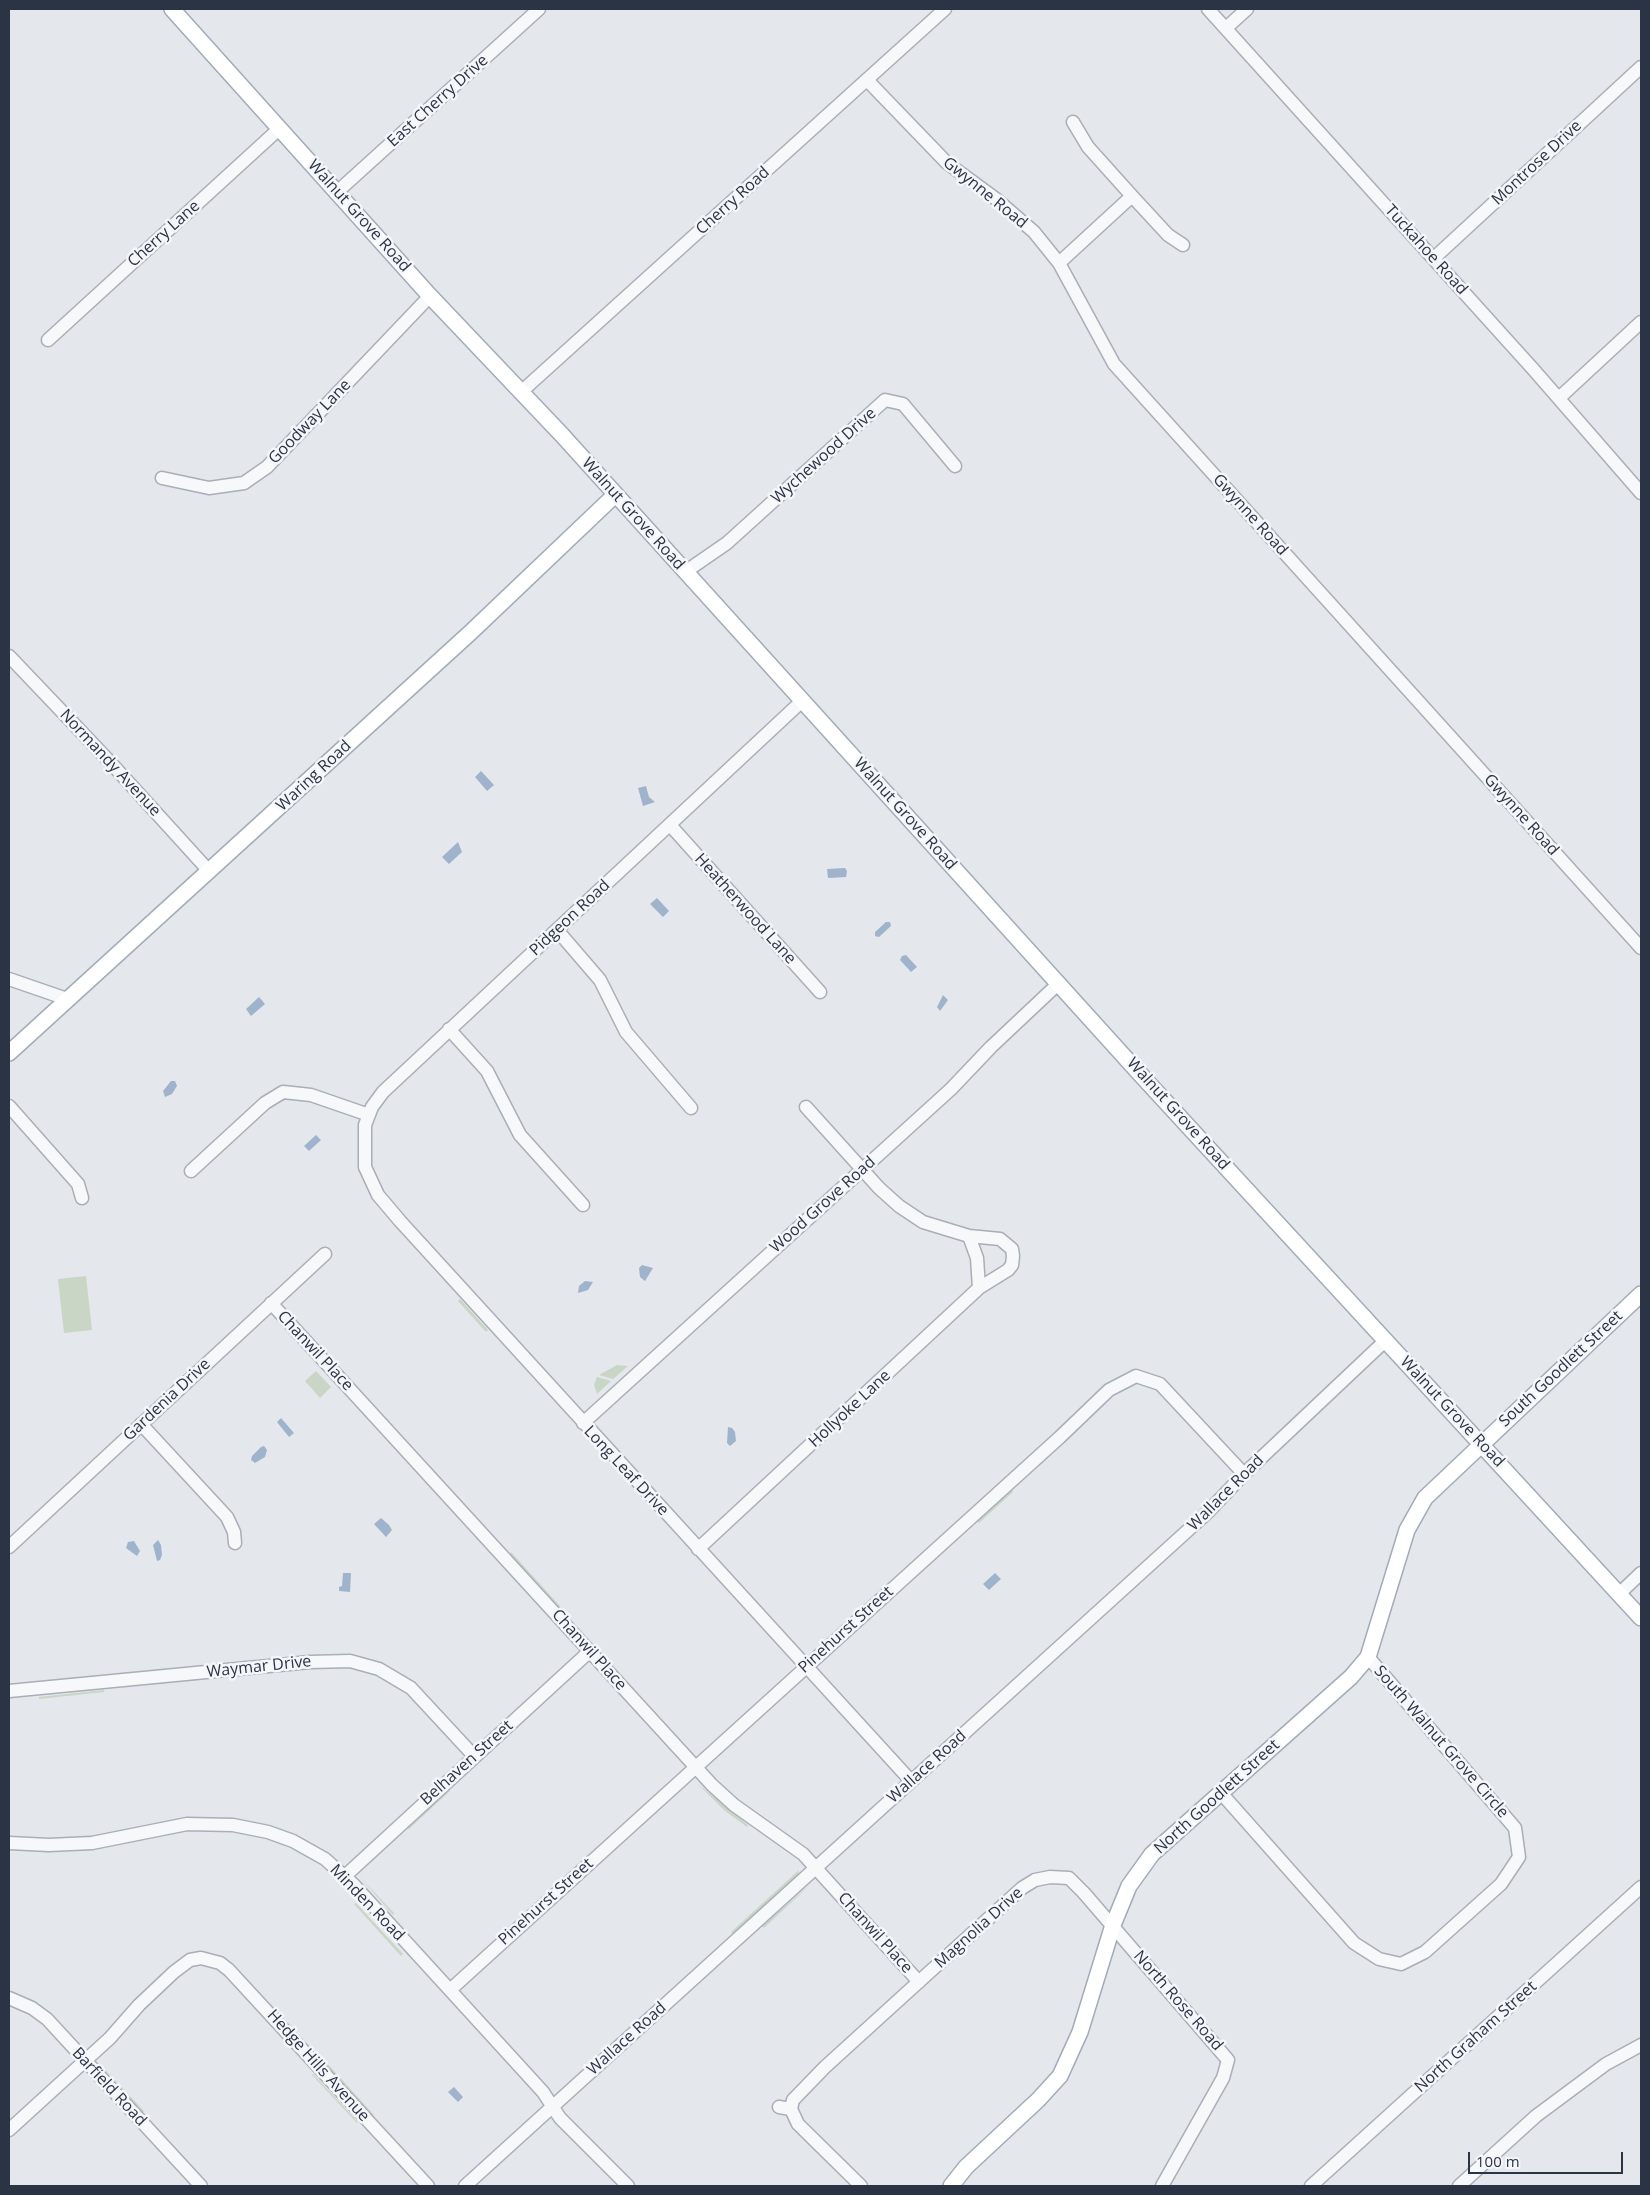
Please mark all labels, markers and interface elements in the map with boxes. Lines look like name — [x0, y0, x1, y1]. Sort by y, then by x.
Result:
street label: East Cherry Drive — [384, 51, 492, 151]
street label: Montrose Drive — [1488, 117, 1586, 209]
street label: Gwynne Road — [939, 153, 1031, 233]
street label: Walnut Grove Road — [304, 156, 414, 276]
street label: Cherry Road — [692, 163, 774, 239]
street label: Cherry Lane — [124, 197, 204, 271]
street label: Tuckahoe Road — [1381, 201, 1471, 299]
street label: Goodway Lane — [265, 376, 355, 468]
street label: Wychewood Drive — [768, 404, 880, 508]
street label: Walnut Grove Road — [578, 454, 688, 574]
street label: Gwynne Road — [1208, 470, 1292, 560]
street label: Normandy Avenue — [55, 705, 165, 821]
street label: Waring Road — [273, 737, 355, 815]
street label: Walnut Grove Road — [850, 754, 960, 874]
street label: Gwynne Road — [1479, 770, 1563, 860]
street label: Heatherwood Lane — [690, 850, 800, 968]
street label: Pidgeon Road — [526, 876, 614, 960]
street label: Walnut Grove Road — [1123, 1054, 1233, 1174]
street label: Wood Grove Road — [766, 1153, 880, 1257]
street label: Chanwil Place — [273, 1307, 357, 1395]
street label: South Goodlett Street — [1495, 1307, 1627, 1431]
street label: Walnut Grove Road — [1396, 1353, 1508, 1471]
street label: Gardenia Drive — [120, 1355, 214, 1445]
street label: Hollyoke Lane — [805, 1366, 895, 1452]
street label: Long Leaf Drive — [580, 1422, 672, 1520]
street label: Wallace Road — [1184, 1451, 1268, 1535]
street label: Pinehurst Street — [795, 1582, 897, 1678]
street label: Chanwil Place — [548, 1606, 630, 1694]
street label: Waymar Drive — [206, 1652, 312, 1682]
street label: South Walnut Grove Circle — [1370, 1662, 1512, 1822]
street label: Belhaven Street — [417, 1716, 517, 1810]
street label: Wallace Road — [884, 1727, 970, 1807]
street label: North Goodlett Street — [1150, 1736, 1284, 1858]
street label: Pinehurst Street — [495, 1854, 597, 1950]
street label: Minden Road — [326, 1861, 408, 1945]
street label: Magnolia Drive — [931, 1883, 1027, 1973]
street label: Chanwil Place — [834, 1889, 916, 1977]
street label: North Rose Road — [1129, 1947, 1227, 2055]
street label: North Graham Street — [1411, 1977, 1541, 2097]
street label: Wallace Road — [584, 1999, 670, 2079]
street label: Hedge Hills Avenue — [263, 2006, 373, 2126]
street label: Barfield Road — [68, 2044, 150, 2130]
scale bar — [1470, 2142, 1625, 2174]
text: 100 m — [1476, 2151, 1520, 2171]

